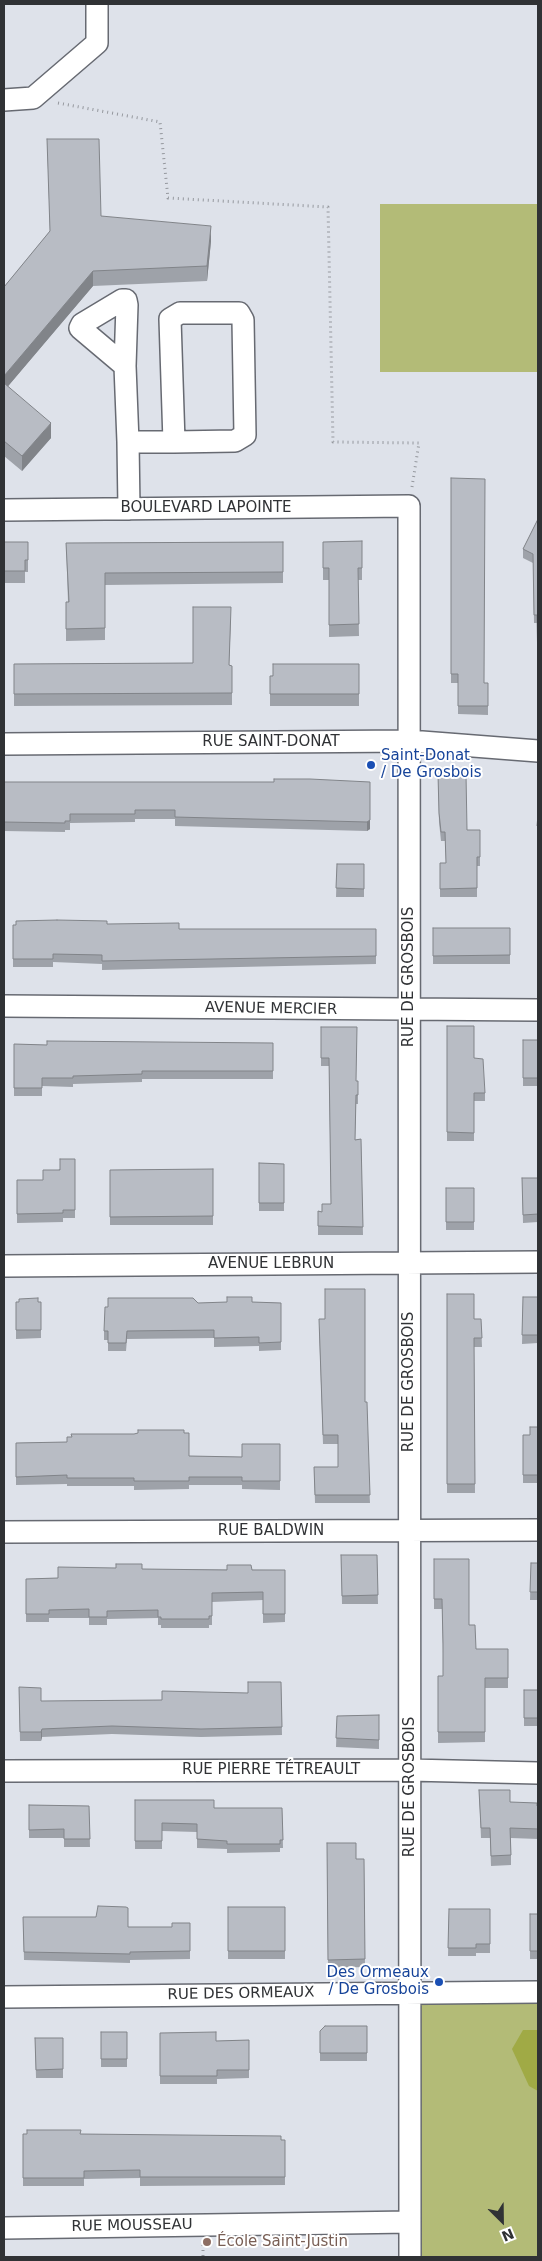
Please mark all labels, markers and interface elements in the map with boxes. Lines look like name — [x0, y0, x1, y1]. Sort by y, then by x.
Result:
street label: BOULEVARD LAPOINTE — [120, 499, 292, 517]
street label: RUE SAINT-DONAT — [202, 733, 340, 751]
place label: Saint-Donat / De Grosbois — [381, 747, 482, 782]
marker: Saint-Donat / De Grosbois — [365, 759, 377, 771]
street label: RUE DE GROSBOIS — [400, 907, 418, 1047]
street label: AVENUE MERCIER — [205, 999, 337, 1019]
street label: AVENUE LEBRUN — [208, 1255, 334, 1273]
street label: RUE DE GROSBOIS — [400, 1312, 418, 1452]
street label: RUE BALDWIN — [218, 1522, 324, 1540]
street label: RUE DE GROSBOIS — [401, 1717, 419, 1857]
street label: RUE PIERRE TÉTREAULT — [182, 1761, 360, 1779]
place label: Des Ormeaux / De Grosbois — [327, 1964, 429, 1999]
marker: Des Ormeaux / De Grosbois — [433, 1976, 445, 1988]
street label: RUE DES ORMEAUX — [167, 1984, 315, 2004]
north arrow — [477, 2196, 527, 2246]
street label: RUE MOUSSEAU — [71, 2216, 193, 2236]
text: N — [499, 2225, 516, 2244]
place label: École Saint-Justin — [217, 2233, 348, 2251]
marker: École Saint-Justin — [201, 2236, 213, 2248]

